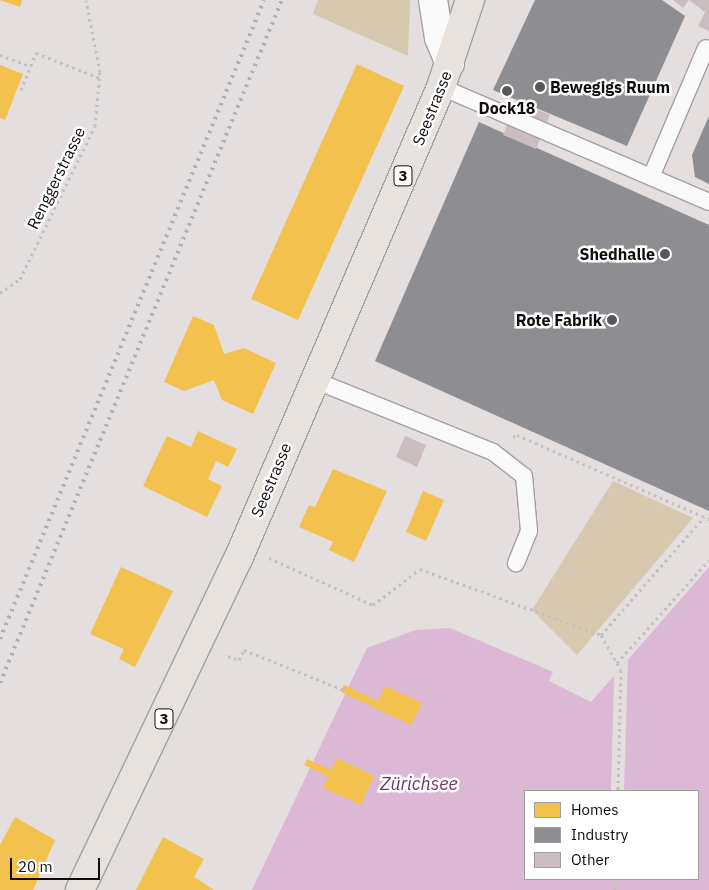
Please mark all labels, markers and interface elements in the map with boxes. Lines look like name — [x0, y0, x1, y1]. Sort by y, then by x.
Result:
street label: Seestrasse — [408, 68, 456, 148]
place label: Bewegigs Ruum — [550, 77, 670, 97]
marker: Bewegigs Ruum — [534, 81, 546, 93]
marker: Dock18 — [501, 85, 513, 97]
place label: Dock18 — [479, 98, 535, 118]
street label: Renggerstrasse — [23, 124, 89, 232]
road number: 3 — [393, 164, 413, 188]
place label: Shedhalle — [580, 244, 655, 264]
marker: Shedhalle — [659, 248, 671, 260]
place label: Rote Fabrik — [516, 310, 602, 330]
marker: Rote Fabrik — [606, 314, 618, 326]
street label: Seestrasse — [247, 440, 295, 520]
road number: 3 — [154, 706, 174, 732]
water label: Zürichsee — [380, 773, 458, 795]
legend — [524, 790, 699, 880]
text: Homes — [571, 800, 619, 819]
text: Industry — [571, 825, 628, 844]
scale bar — [12, 848, 102, 880]
text: Other — [571, 850, 609, 869]
text: 20 m — [18, 857, 53, 876]

